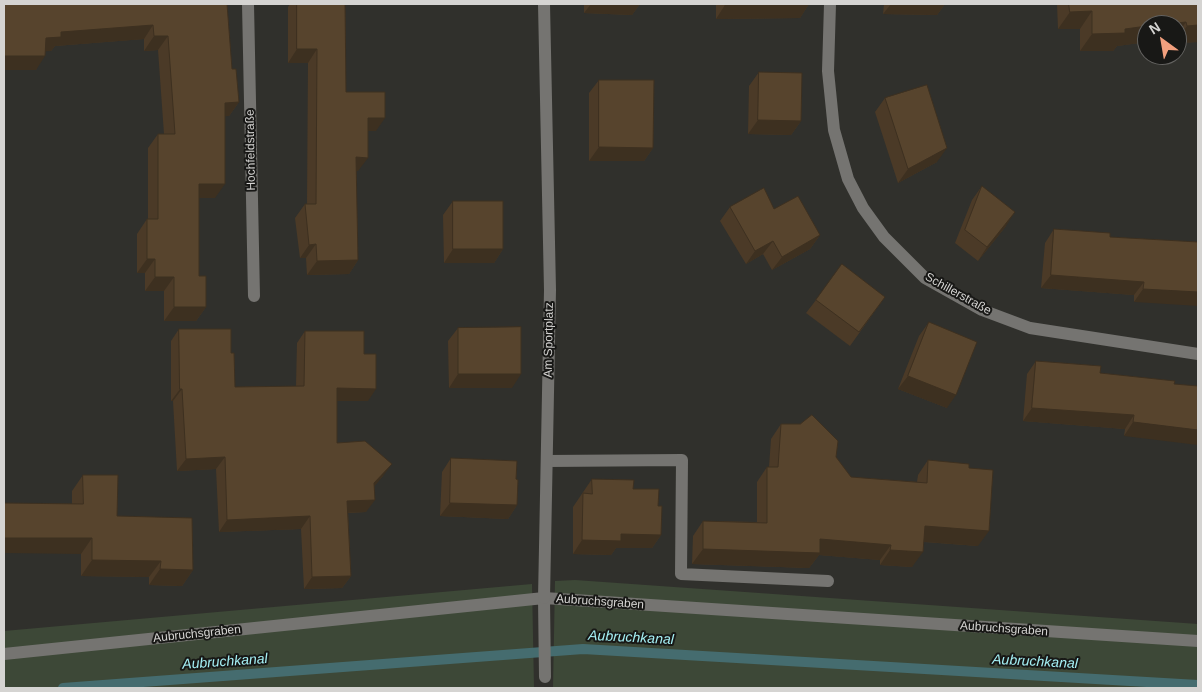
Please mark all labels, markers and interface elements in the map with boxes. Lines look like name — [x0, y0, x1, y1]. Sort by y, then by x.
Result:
north arrow — [1137, 15, 1187, 65]
text: N — [1146, 19, 1163, 38]
street label: Hochfeldstraße — [243, 109, 259, 191]
street label: Schillerstraße — [922, 270, 994, 318]
street label: Am Sportplatz — [541, 302, 557, 378]
street label: Aubruchsgraben — [556, 592, 644, 612]
street label: Aubruchsgraben — [960, 619, 1048, 639]
street label: Aubruchsgraben — [152, 622, 242, 646]
water label: Aubruchkanal — [588, 627, 674, 649]
water label: Aubruchkanal — [182, 651, 268, 673]
water label: Aubruchkanal — [992, 651, 1078, 673]

